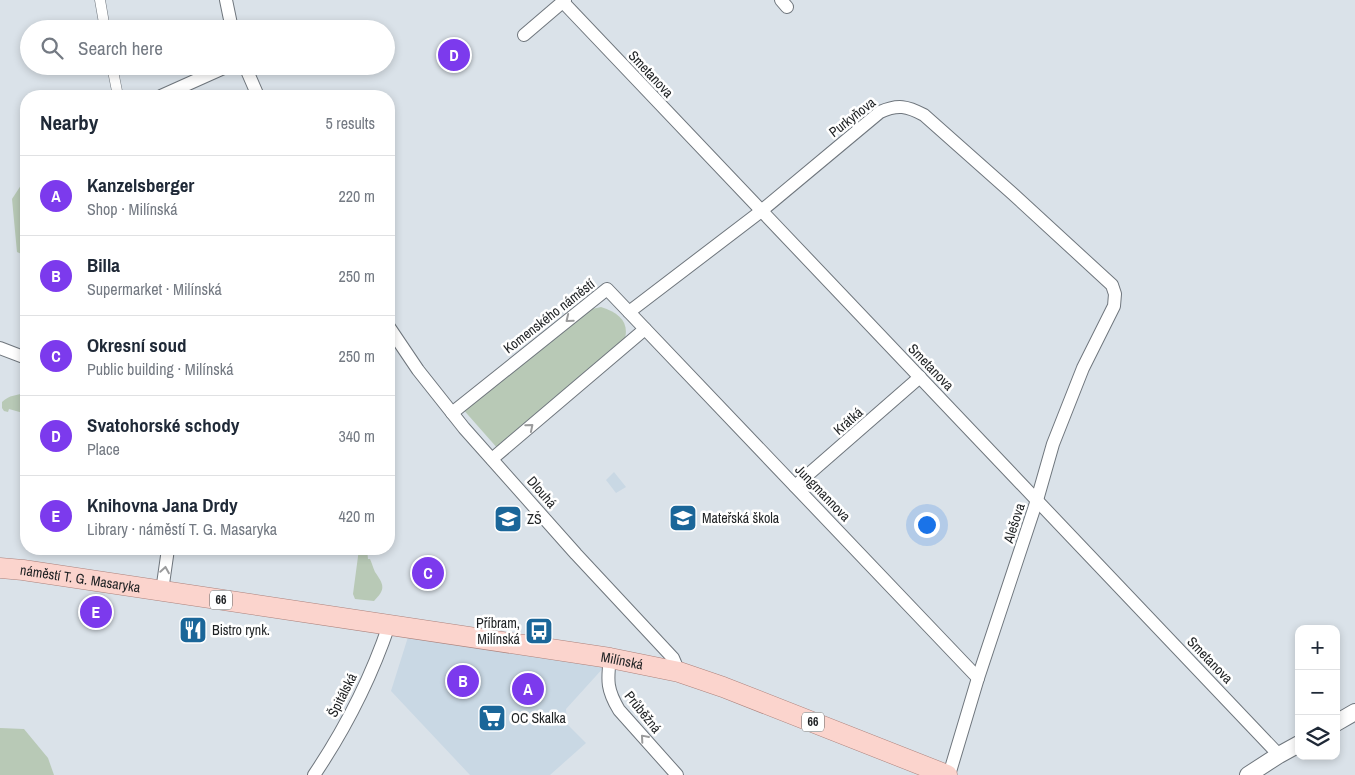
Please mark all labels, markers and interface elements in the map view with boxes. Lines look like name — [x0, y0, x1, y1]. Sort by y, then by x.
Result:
search box — [20, 20, 395, 75]
icon: search — [38, 34, 66, 62]
text: Search here — [78, 35, 163, 61]
pin: D — [438, 36, 470, 74]
street label: Smetanova — [625, 47, 678, 102]
street label: Purkyňova — [825, 93, 879, 141]
text: Nearby — [40, 108, 98, 137]
text: 5 results — [325, 112, 375, 134]
text: Kanzelsberger — [87, 172, 194, 198]
text: A — [51, 185, 61, 207]
text: 220 m — [339, 185, 375, 207]
text: Shop · Milínská — [87, 198, 177, 220]
text: Billa — [87, 252, 120, 278]
text: B — [51, 265, 61, 287]
text: 250 m — [339, 265, 375, 287]
street label: Komenského náměstí — [500, 274, 599, 357]
text: Supermarket · Milínská — [87, 278, 222, 300]
one-way arrow — [565, 314, 574, 323]
text: Okresní soud — [87, 332, 187, 358]
street label: Smetanova — [904, 340, 958, 395]
text: C — [51, 345, 61, 367]
text: 250 m — [339, 345, 375, 367]
text: Public building · Milínská — [87, 358, 234, 380]
street label: Krátká — [830, 403, 867, 439]
text: Svatohorské schody — [87, 412, 239, 438]
one-way arrow — [524, 424, 533, 433]
text: D — [51, 425, 61, 447]
text: 340 m — [339, 425, 375, 447]
text: Place — [87, 438, 120, 460]
street label: Jungmannova — [791, 461, 855, 526]
street label: Dlouhá — [523, 472, 561, 512]
text: Knihovna Jana Drdy — [87, 492, 238, 518]
street label: Alešova — [999, 500, 1029, 546]
school or university icon: Mateřská škola — [668, 503, 698, 533]
school or university icon: ZŠ — [493, 504, 523, 534]
text: E — [52, 505, 60, 527]
text: 420 m — [339, 505, 375, 527]
place label: Mateřská škola — [702, 509, 780, 527]
place label: ZŠ — [527, 510, 542, 528]
your location — [914, 512, 940, 538]
text: Library · náměstí T. G. Masaryka — [87, 518, 277, 540]
pin: C — [412, 554, 444, 592]
street label: náměstí T. G. Masaryka — [19, 561, 142, 597]
one-way arrow — [159, 565, 170, 573]
road number: 66 — [210, 590, 232, 610]
pin: E — [80, 593, 112, 631]
place label: Příbram, Milínská — [476, 614, 521, 648]
restaurant icon: Bistro rynk. — [178, 615, 208, 645]
bus stop icon: Příbram, Milínská — [524, 616, 554, 646]
place label: Bistro rynk. — [212, 621, 270, 639]
map controls — [1295, 625, 1340, 760]
button: + — [1295, 625, 1340, 670]
street label: Smetanova — [1183, 633, 1237, 688]
street label: Milínská — [600, 648, 645, 674]
pin: B — [447, 662, 479, 700]
street label: Špitálská — [323, 669, 361, 720]
pin: A — [512, 670, 544, 708]
button: − — [1295, 670, 1340, 715]
street label: Průběžná — [621, 687, 666, 737]
supermarket icon: OC Skalka — [477, 703, 507, 733]
place label: OC Skalka — [511, 709, 566, 727]
road number: 66 — [802, 712, 824, 732]
button: layers — [1295, 715, 1340, 760]
one-way arrow — [641, 735, 650, 744]

